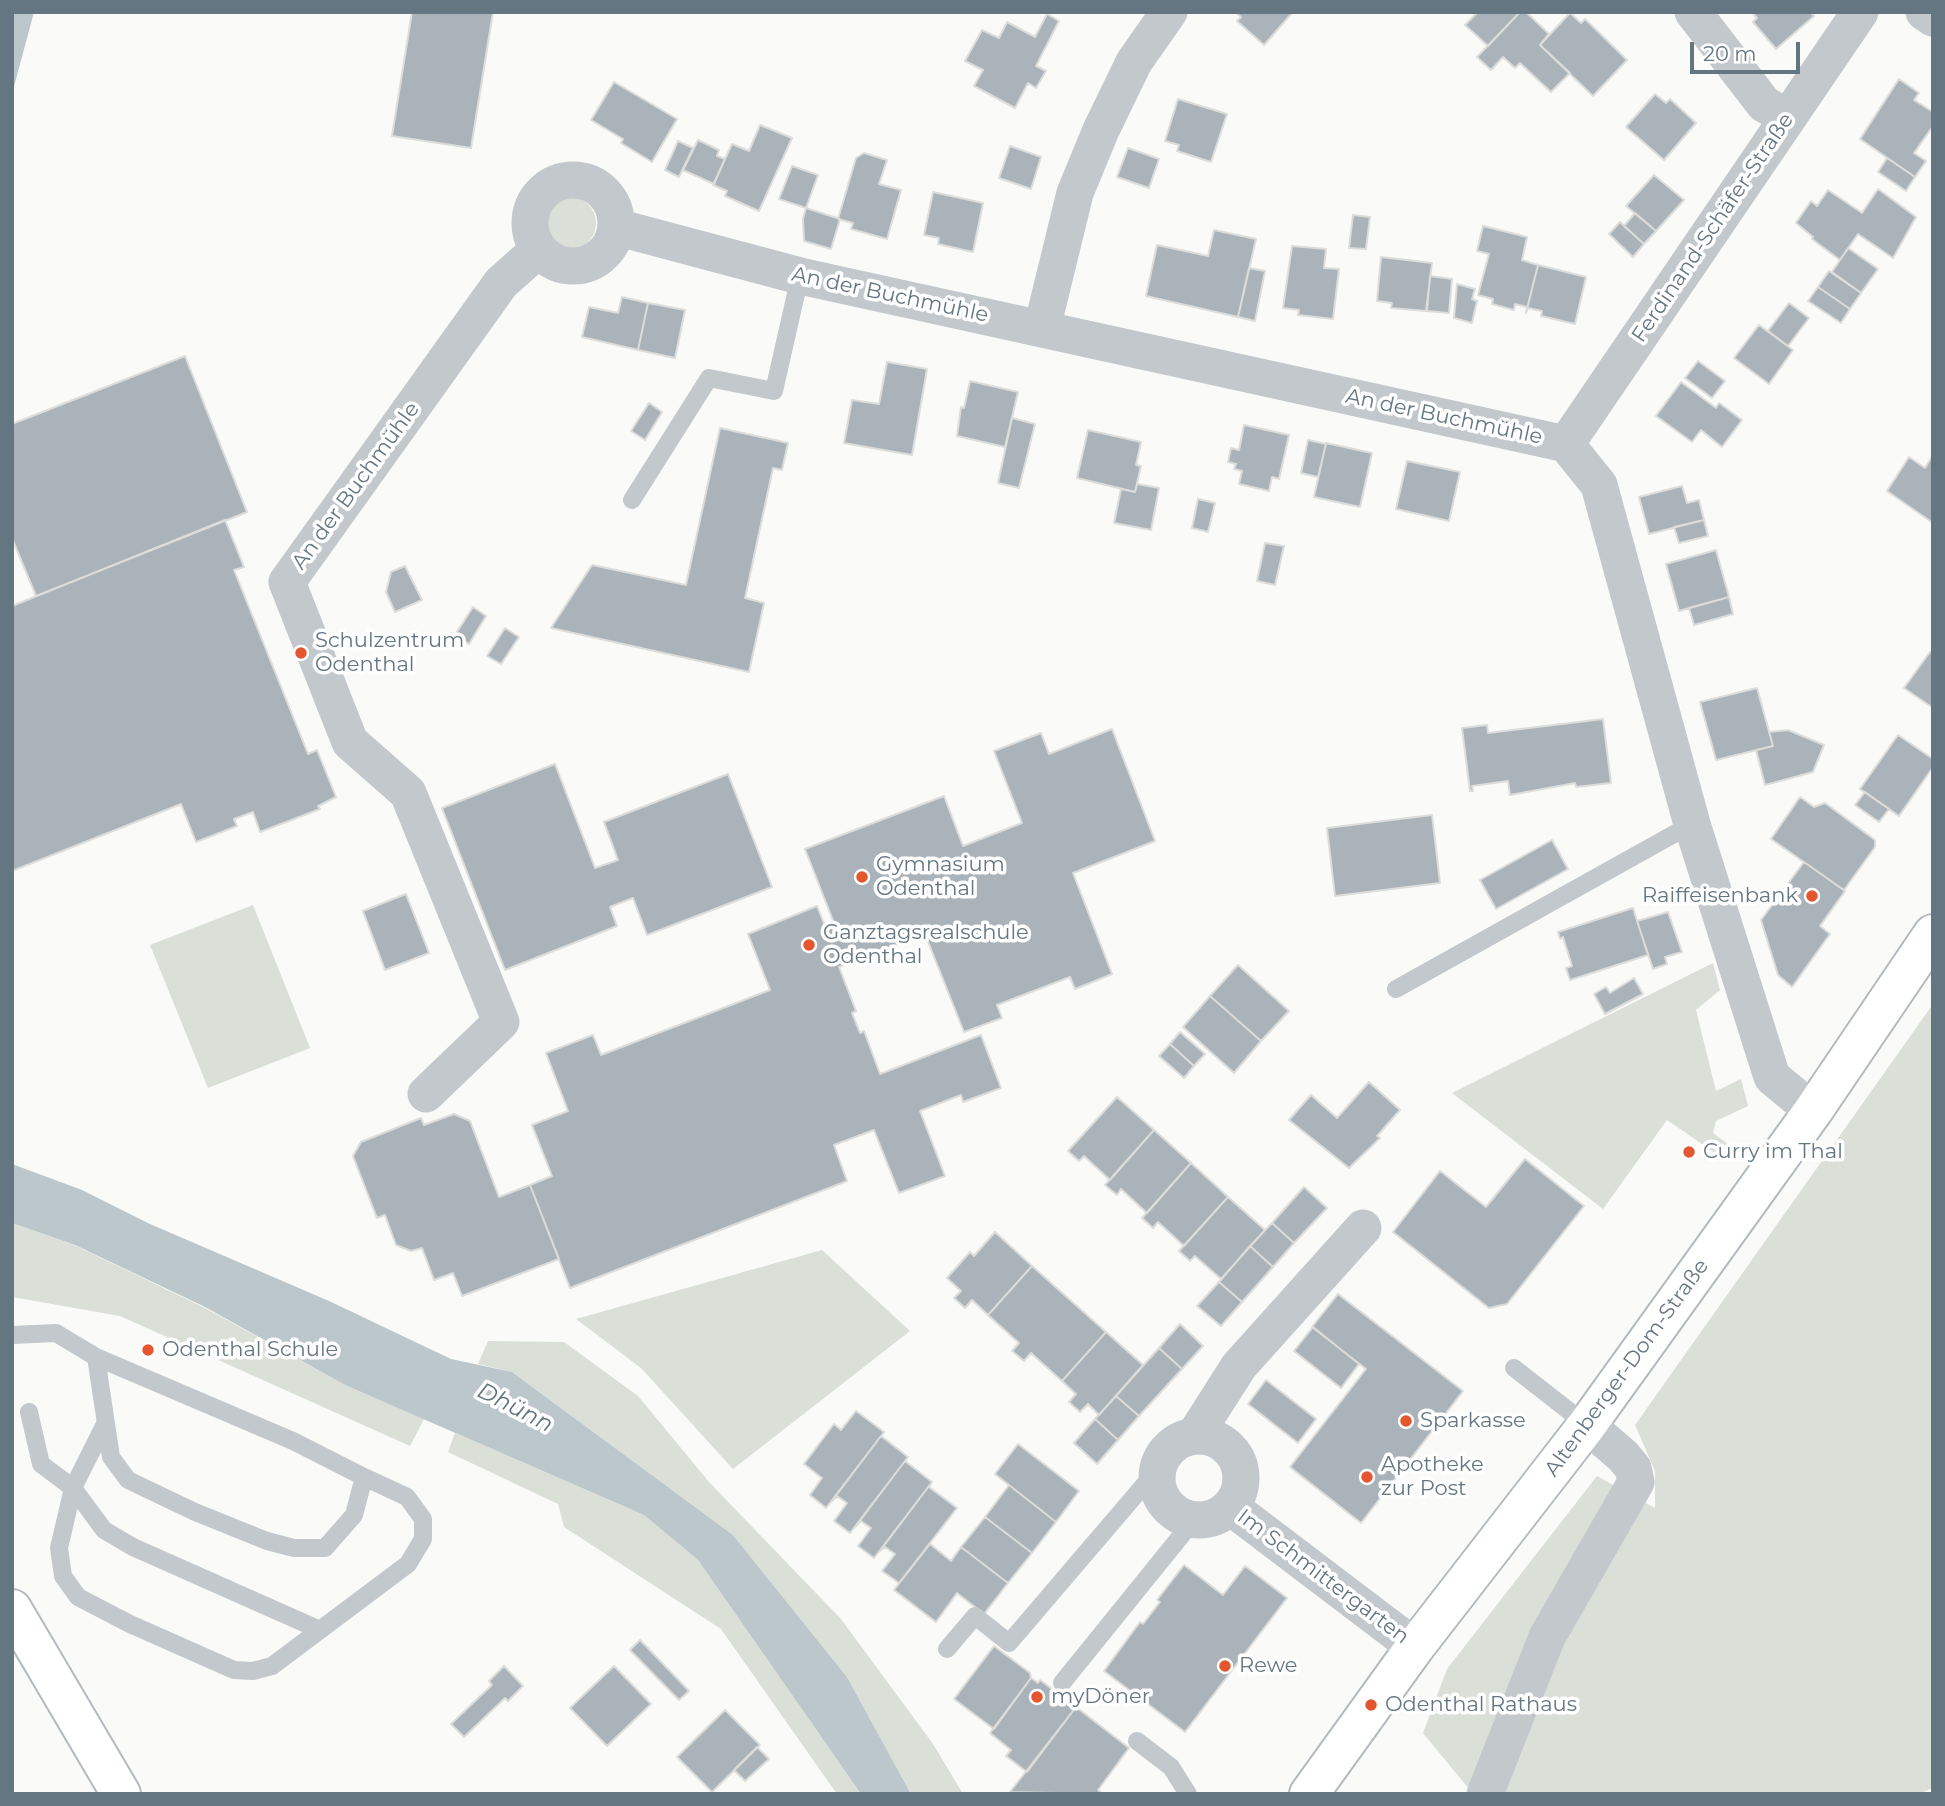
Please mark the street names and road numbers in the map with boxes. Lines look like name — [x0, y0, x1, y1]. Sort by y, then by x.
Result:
street label: Ferdinand-Schäfer-Straße — [1627, 109, 1799, 347]
street label: An der Buchmühle — [789, 262, 991, 328]
street label: An der Buchmühle — [1343, 384, 1545, 450]
street label: An der Buchmühle — [287, 398, 425, 574]
street label: Altenberger-Dom-Straße — [1540, 1254, 1714, 1482]
street label: Im Schmittergarten — [1232, 1504, 1414, 1650]

